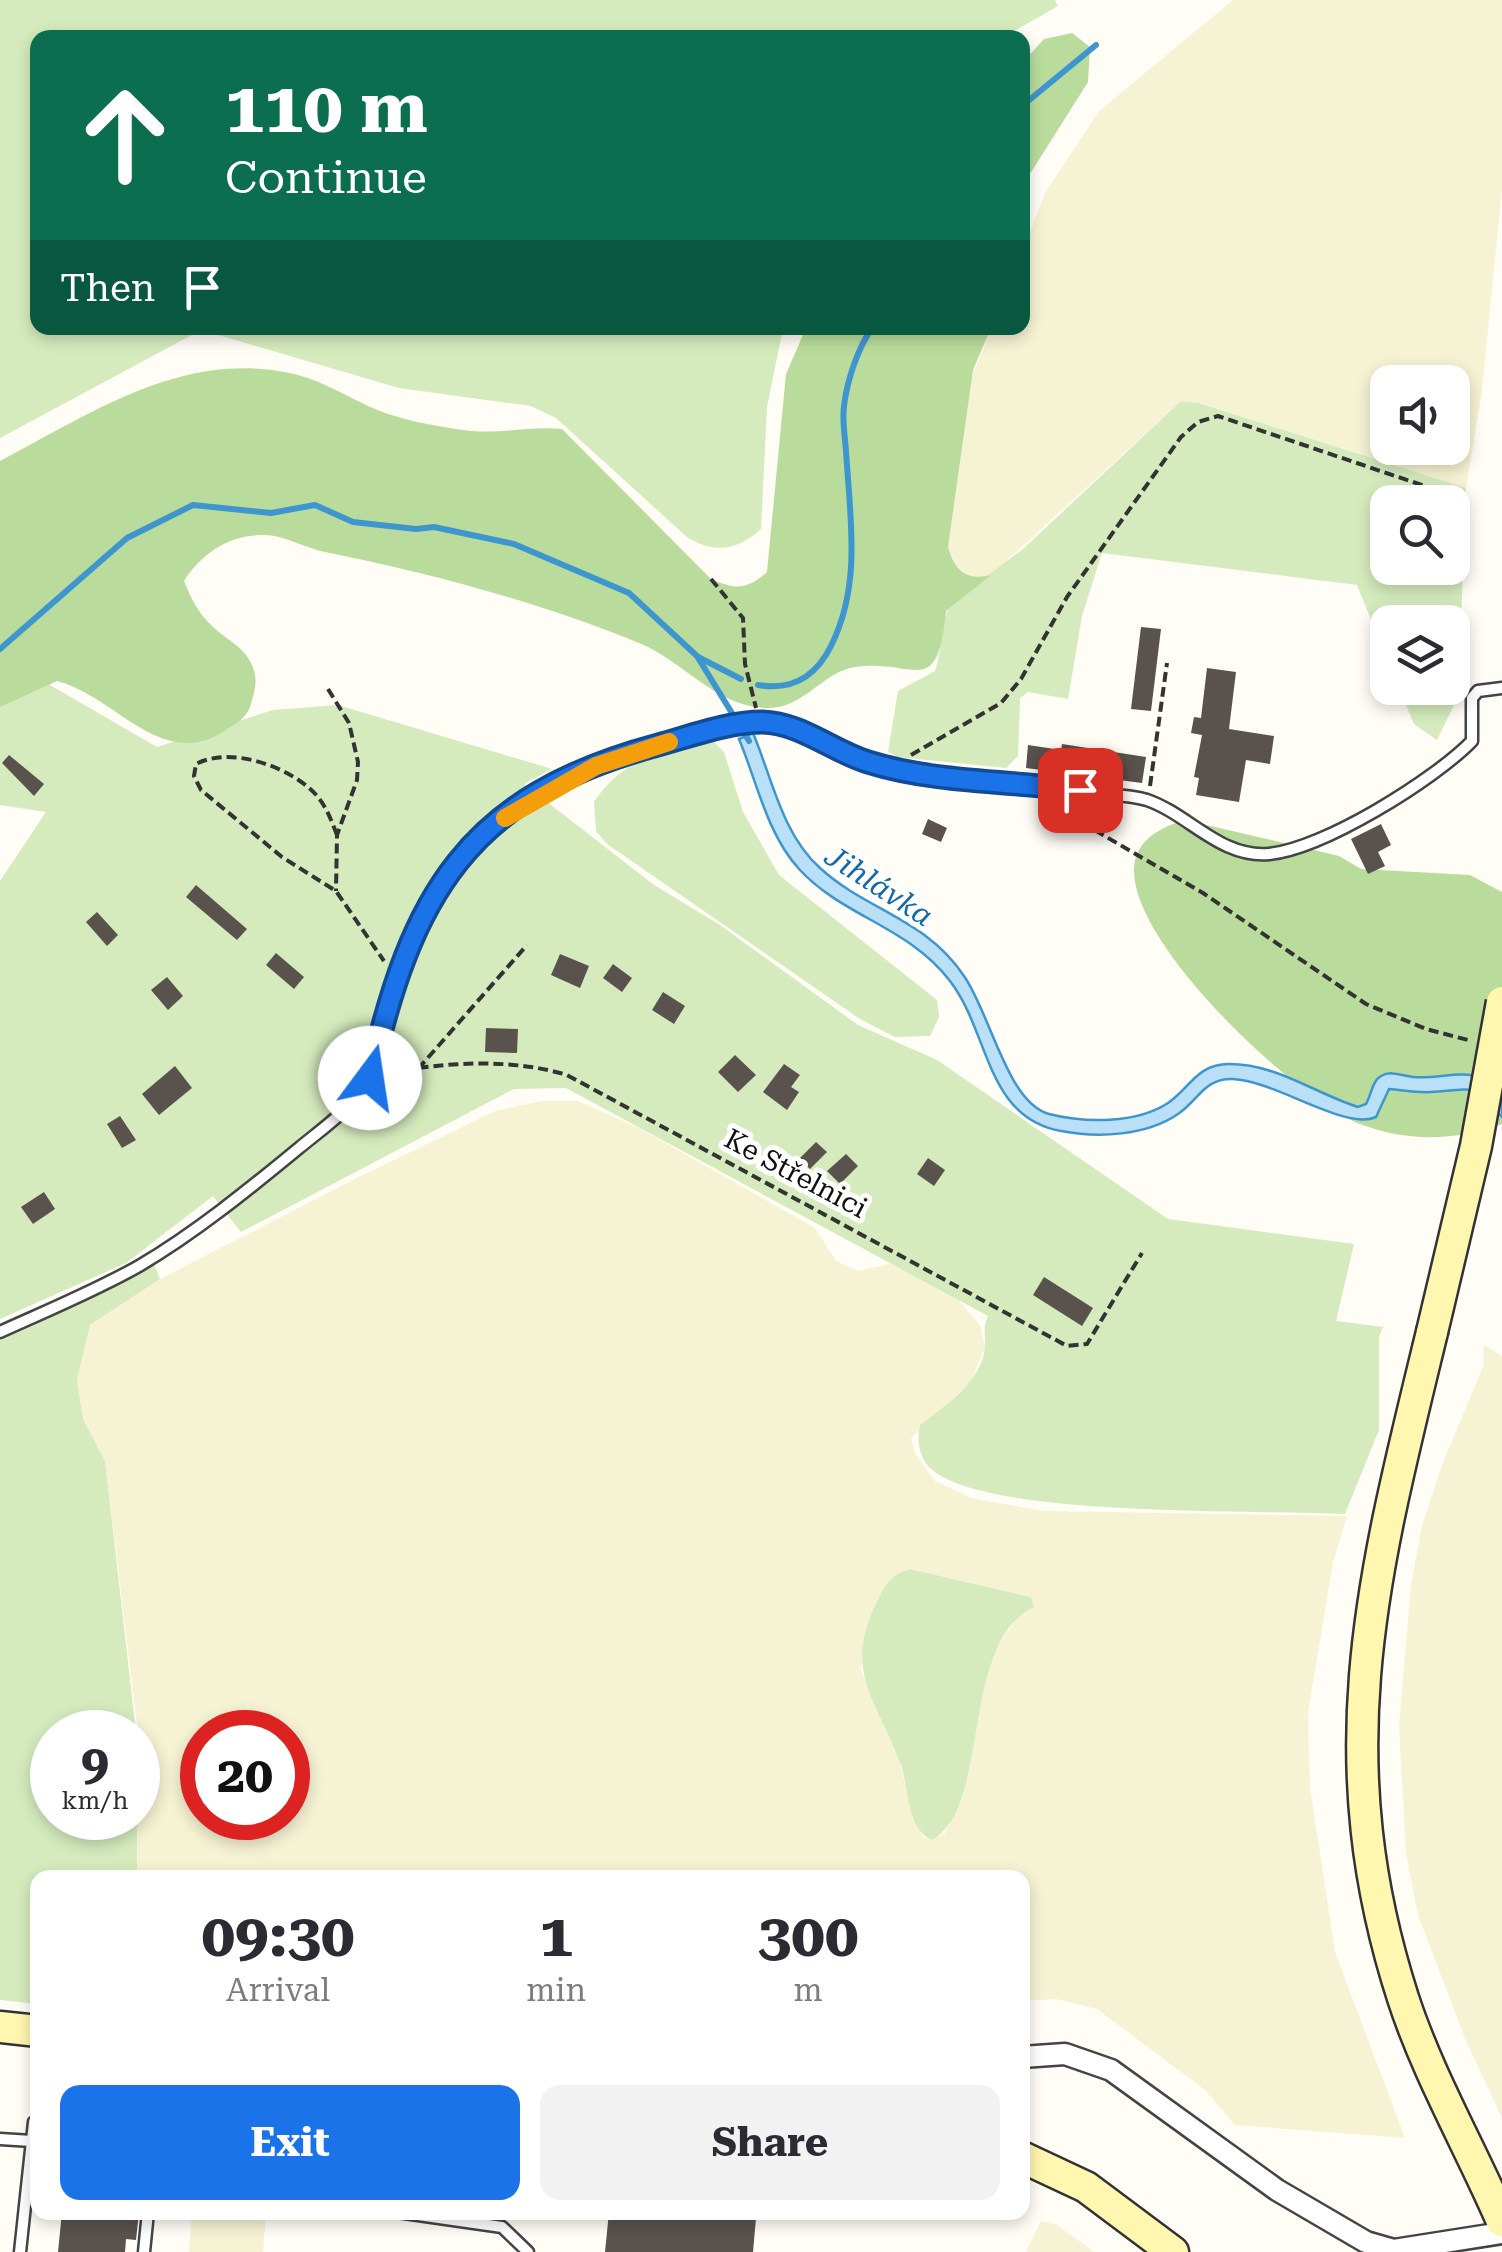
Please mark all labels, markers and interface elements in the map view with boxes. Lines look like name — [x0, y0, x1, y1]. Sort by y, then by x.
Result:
text: 110 m — [225, 67, 428, 149]
icon: ahead — [60, 70, 190, 200]
text: Continue — [225, 151, 427, 204]
icon: arrive — [175, 260, 230, 315]
text: Then — [60, 266, 155, 310]
map controls — [1370, 365, 1470, 705]
button: sound — [1370, 365, 1470, 465]
button: search — [1370, 485, 1470, 585]
button: layers — [1370, 605, 1470, 705]
pin — [1038, 748, 1123, 833]
icon: arrive — [1053, 763, 1108, 818]
water label: Jihlávka — [818, 837, 940, 933]
position arrow — [318, 1026, 422, 1130]
street label: Ke Střelnici — [719, 1122, 873, 1225]
speed limit sign: 20 — [180, 1710, 310, 1840]
text: 9 — [81, 1734, 109, 1792]
text: km/h — [62, 1786, 128, 1815]
text: 09:30 — [201, 1900, 355, 1971]
text: 1 — [539, 1900, 573, 1971]
text: 300 — [758, 1900, 859, 1971]
text: Arrival — [226, 1971, 330, 2009]
text: min — [526, 1971, 586, 2009]
text: m — [794, 1971, 823, 2009]
button: Exit — [60, 2085, 520, 2200]
button: Share — [540, 2085, 1000, 2200]

